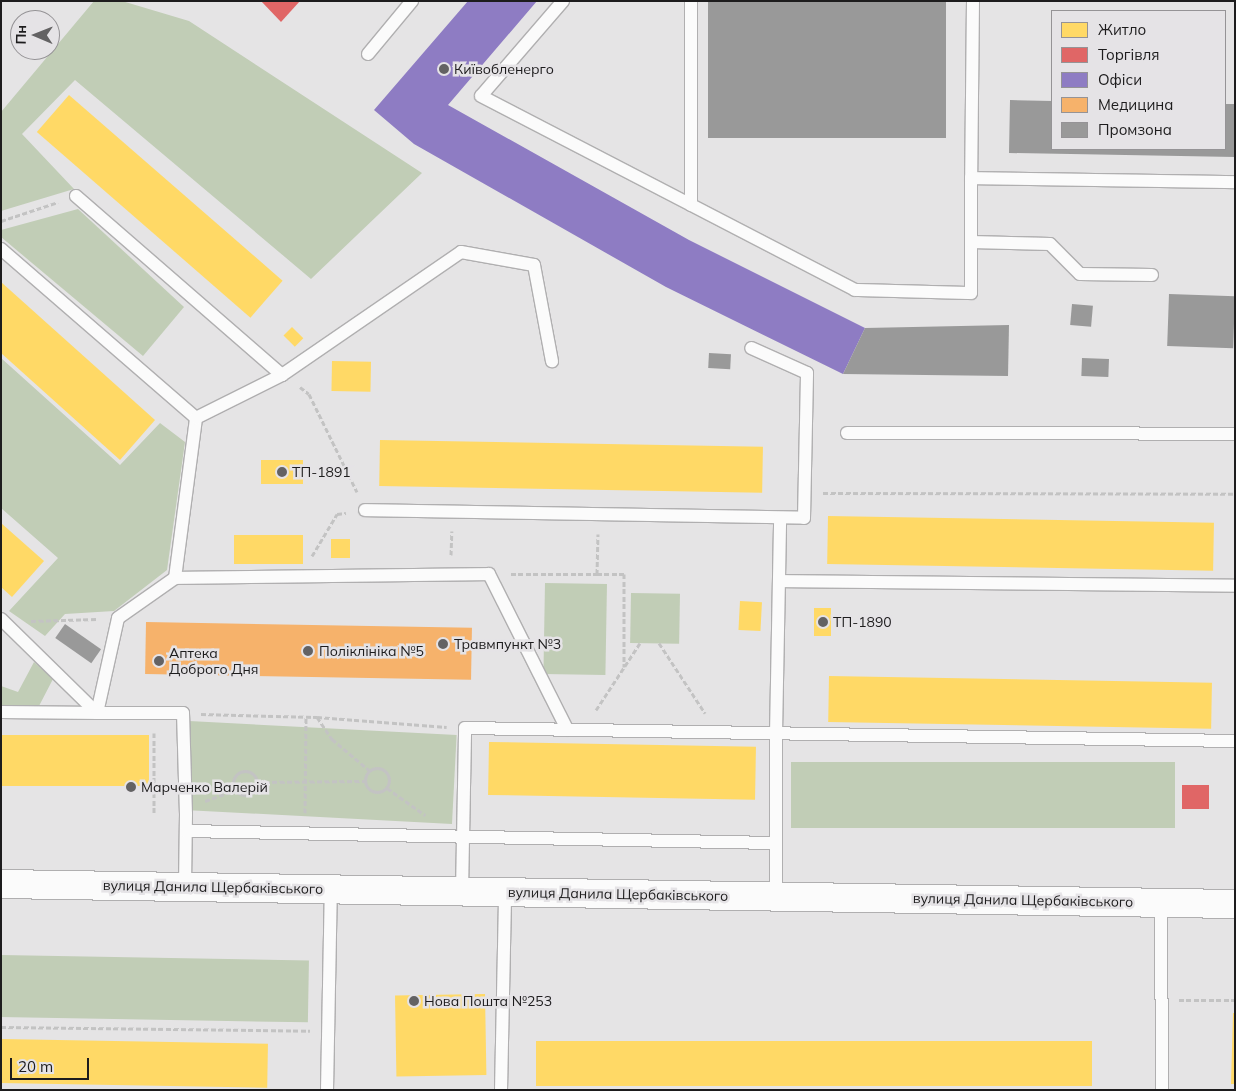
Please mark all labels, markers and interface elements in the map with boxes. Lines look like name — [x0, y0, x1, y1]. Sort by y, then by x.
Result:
north arrow — [10, 10, 60, 60]
legend — [1051, 10, 1226, 150]
text: Житло — [1098, 20, 1146, 39]
text: Пн — [12, 25, 30, 45]
text: Торгівля — [1098, 45, 1160, 64]
place label: Київобленерго — [454, 61, 554, 77]
marker: Київобленерго — [438, 63, 450, 75]
text: Офіси — [1098, 70, 1142, 89]
text: Медицина — [1098, 95, 1173, 114]
text: Промзона — [1098, 120, 1172, 139]
place label: ТП-1891 — [292, 464, 351, 480]
marker: ТП-1891 — [276, 466, 288, 478]
place label: ТП-1890 — [833, 614, 892, 630]
marker: ТП-1890 — [817, 616, 829, 628]
place label: Травмпункт №3 — [454, 636, 561, 652]
marker: Травмпункт №3 — [436, 637, 450, 651]
place label: Поліклініка №5 — [319, 643, 424, 659]
marker: Поліклініка №5 — [301, 644, 315, 658]
place label: Аптека Доброго Дня — [169, 645, 258, 678]
marker: Аптека Доброго Дня — [153, 655, 165, 667]
place label: Марченко Валерій — [141, 779, 268, 795]
marker: Марченко Валерій — [125, 781, 137, 793]
street label: вулиця Данила Щербаківського — [103, 877, 323, 897]
street label: вулиця Данила Щербаківського — [508, 884, 728, 904]
street label: вулиця Данила Щербаківського — [913, 890, 1133, 910]
place label: Нова Пошта №253 — [424, 993, 552, 1009]
marker: Нова Пошта №253 — [408, 995, 420, 1007]
scale bar — [12, 1048, 91, 1080]
text: 20 m — [18, 1057, 53, 1076]

